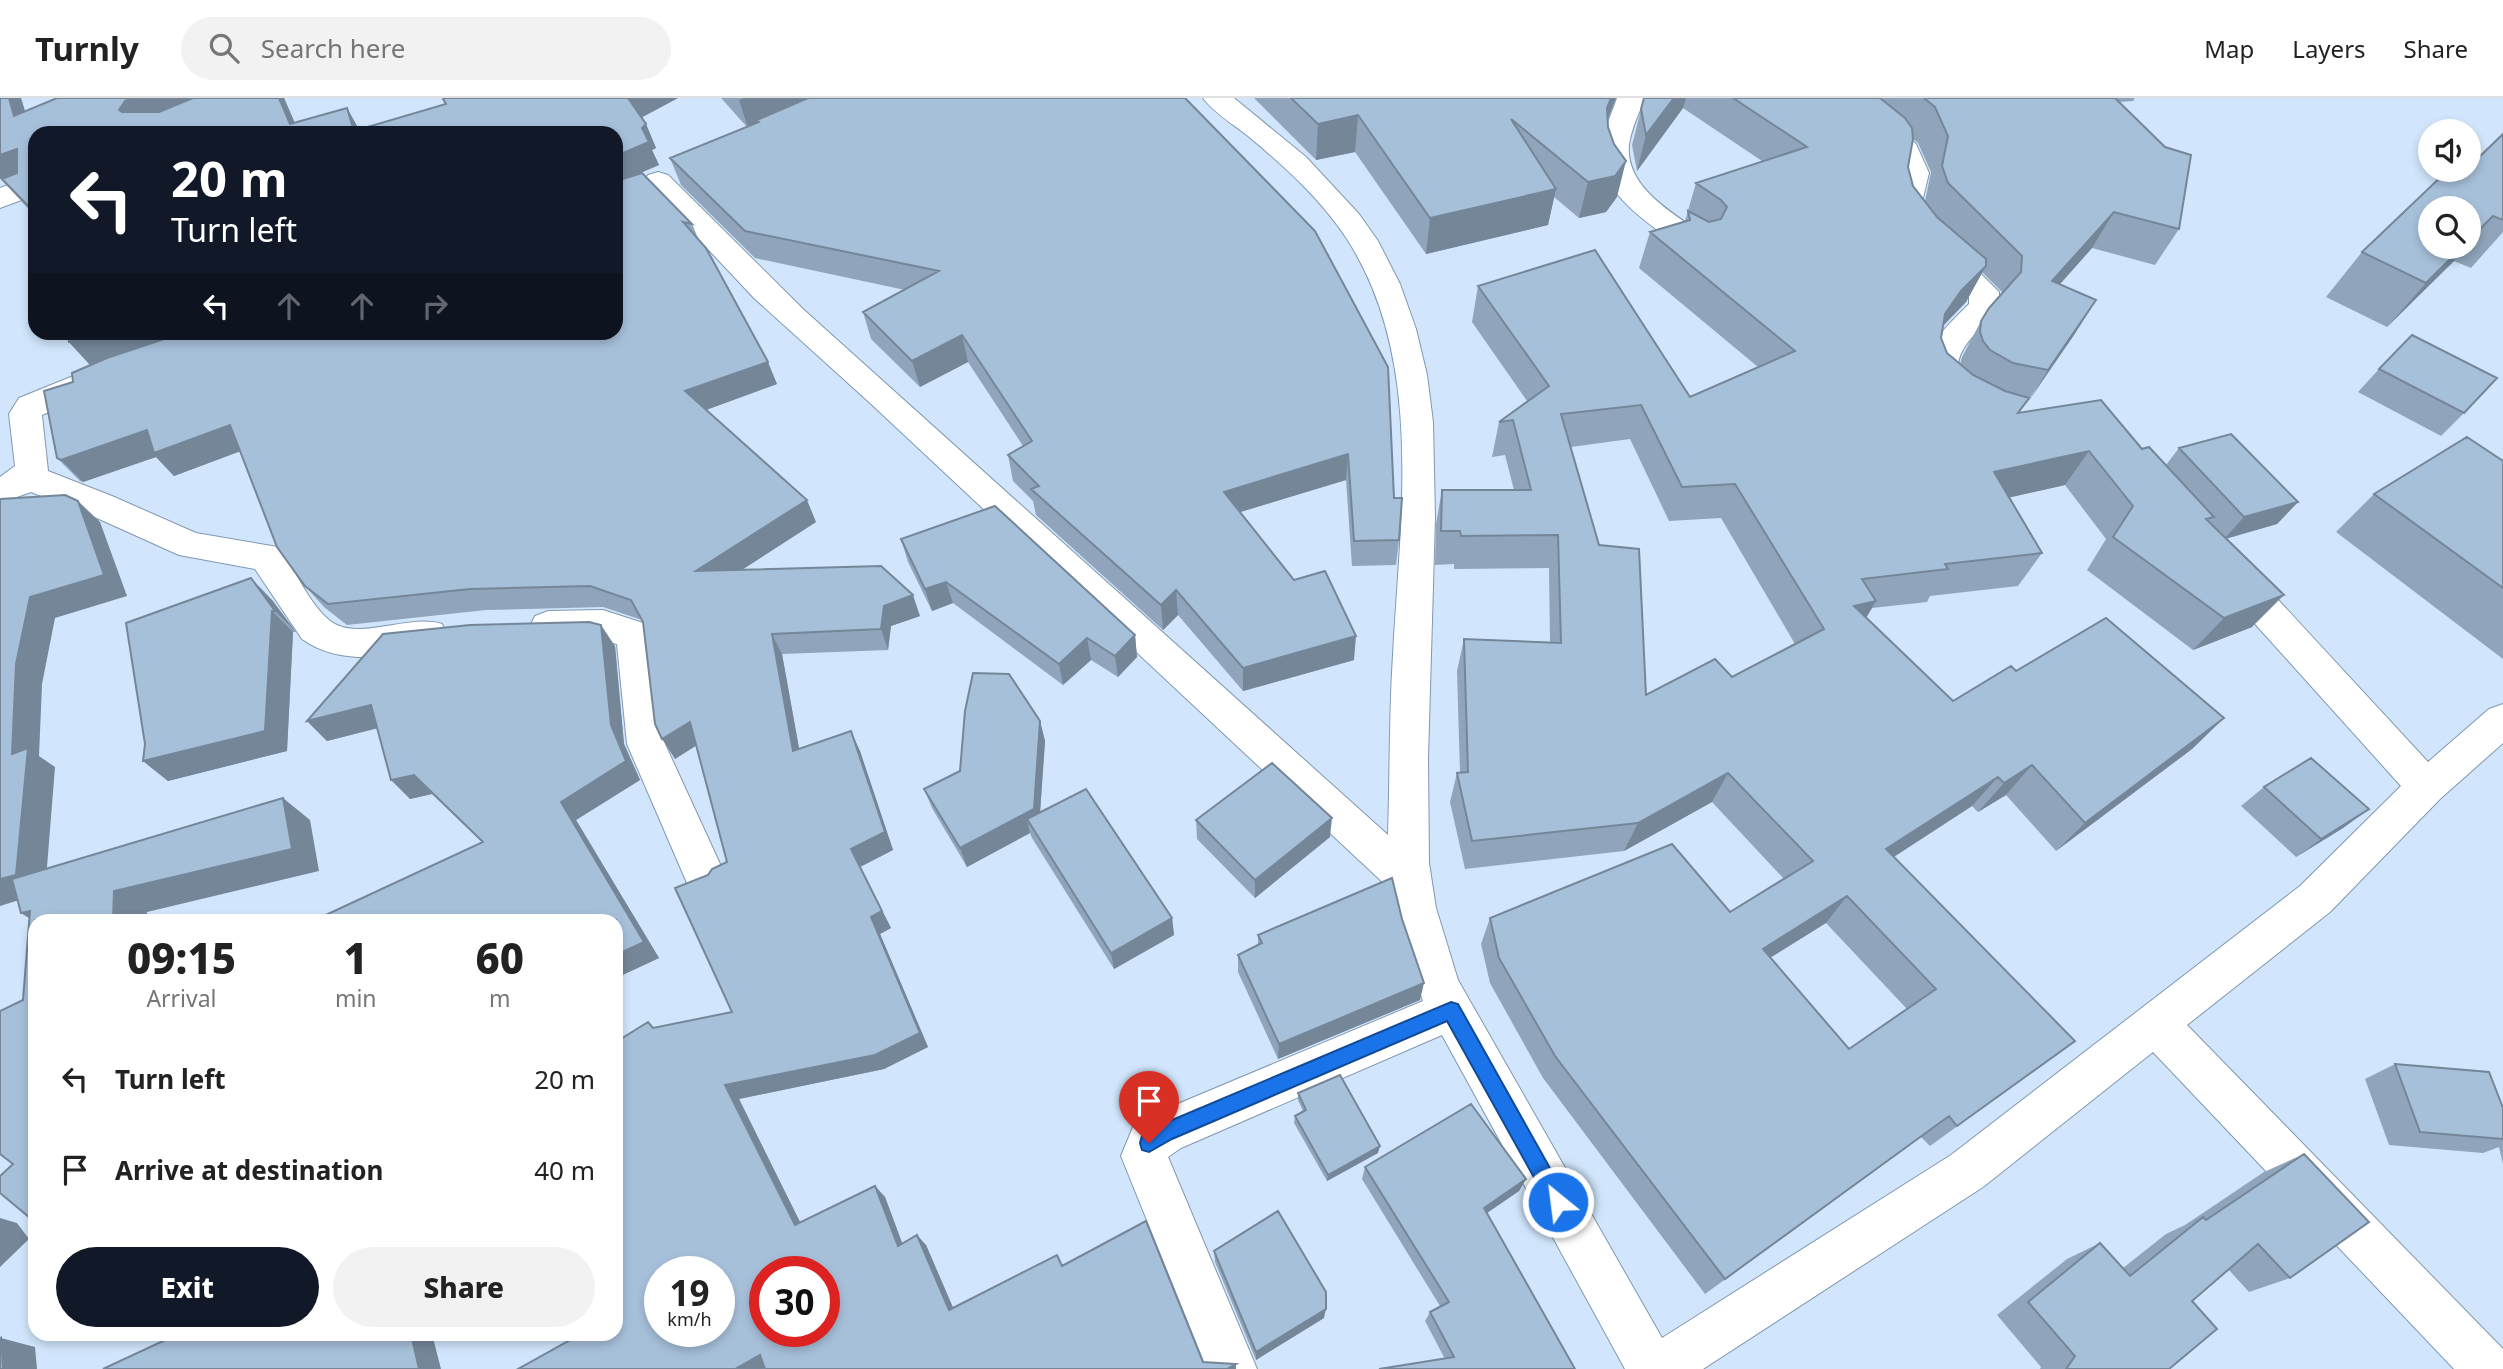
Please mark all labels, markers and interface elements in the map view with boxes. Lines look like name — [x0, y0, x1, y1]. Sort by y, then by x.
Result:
search box — [181, 17, 671, 80]
text: Turnly — [35, 26, 139, 71]
icon: search — [205, 29, 243, 67]
text: Search here — [261, 30, 405, 66]
text: Map — [2204, 32, 2254, 65]
text: Layers — [2292, 32, 2366, 65]
text: Share — [2404, 32, 2468, 65]
map controls — [2418, 119, 2481, 259]
button: sound — [2418, 119, 2481, 182]
text: 20 m — [171, 145, 288, 211]
icon: left — [56, 154, 147, 245]
button: search — [2418, 196, 2481, 259]
text: Turn left — [171, 208, 297, 251]
icon: left — [197, 287, 235, 325]
icon: ahead — [270, 287, 308, 325]
icon: ahead — [343, 287, 381, 325]
icon: right — [416, 287, 454, 325]
text: 09:15 — [127, 929, 236, 986]
text: 1 — [344, 929, 368, 986]
text: 60 — [476, 929, 524, 986]
text: Arrival — [146, 982, 217, 1014]
text: min — [335, 982, 377, 1014]
text: m — [489, 982, 511, 1014]
icon: left — [56, 1060, 94, 1098]
text: Turn left — [115, 1061, 226, 1097]
text: 20 m — [534, 1061, 595, 1097]
pin — [1119, 1071, 1179, 1143]
icon: arrive — [1130, 1082, 1168, 1120]
icon: arrive — [56, 1151, 94, 1189]
text: Arrive at destination — [115, 1152, 384, 1188]
text: 40 m — [534, 1152, 595, 1188]
position arrow — [1521, 1165, 1595, 1239]
button: Exit — [56, 1247, 319, 1327]
button: Share — [333, 1247, 595, 1327]
speed limit sign: 30 — [749, 1256, 840, 1347]
text: 19 — [669, 1269, 710, 1316]
text: km/h — [667, 1307, 712, 1331]

